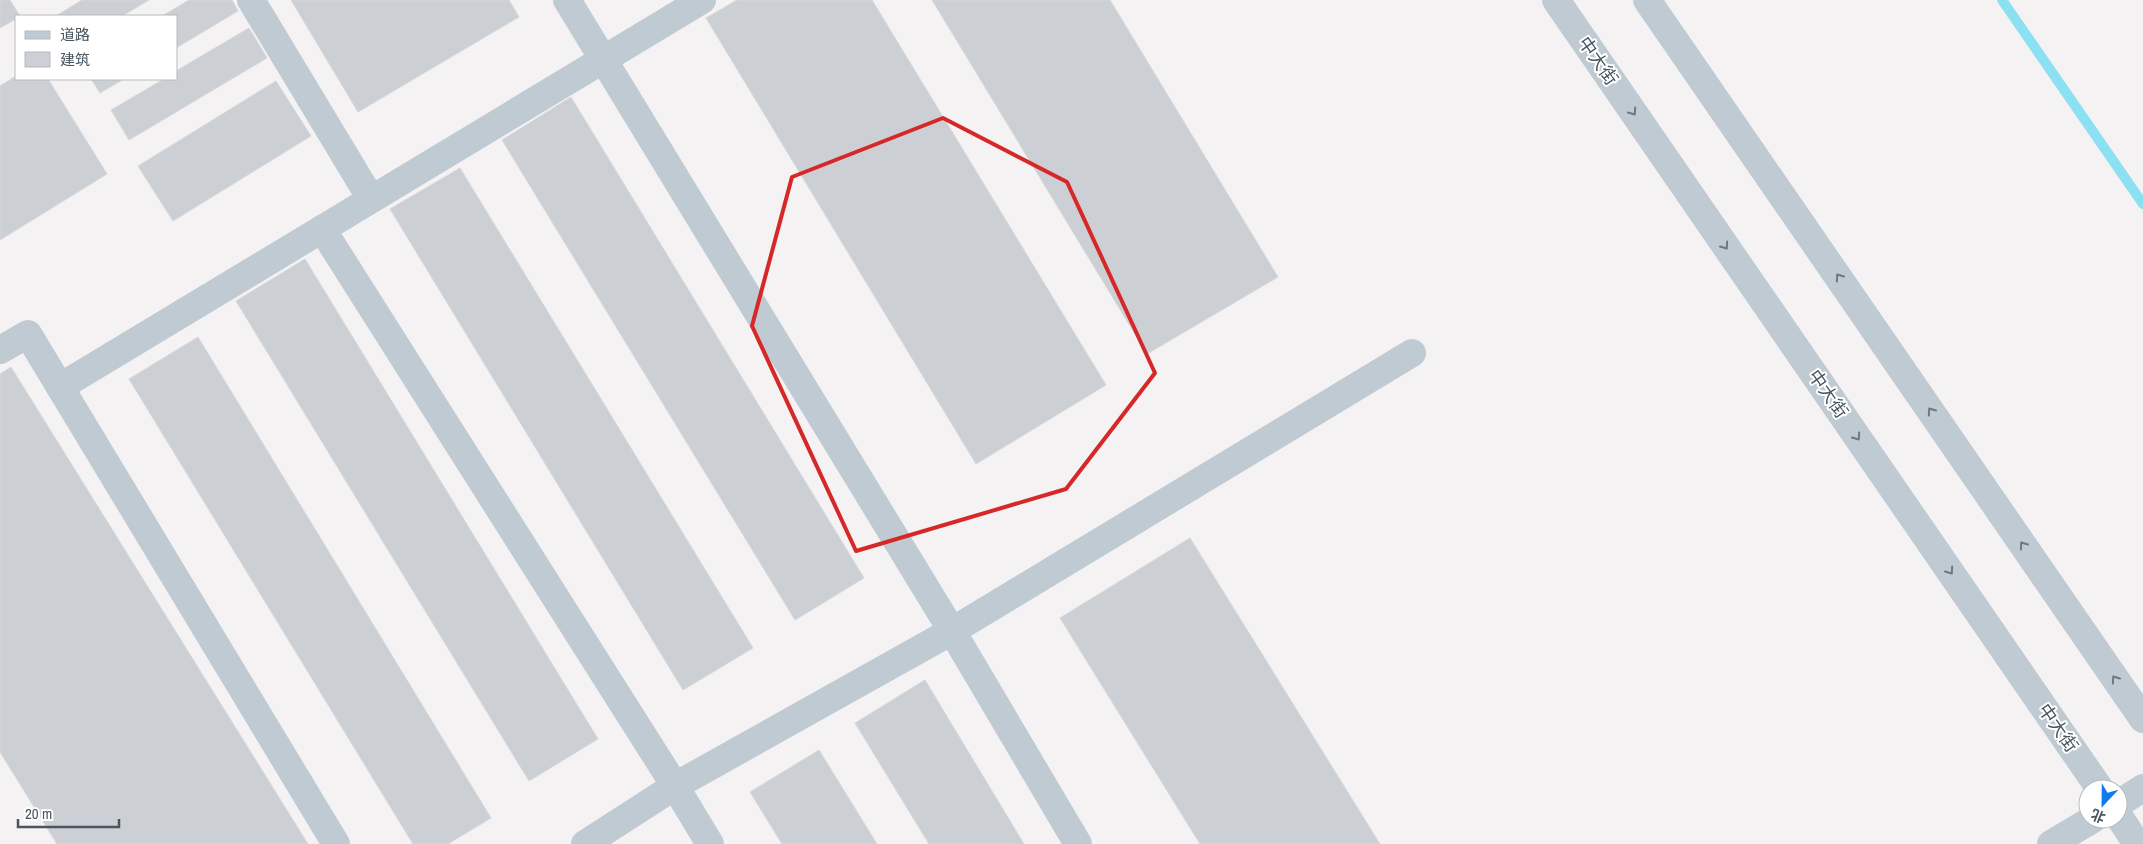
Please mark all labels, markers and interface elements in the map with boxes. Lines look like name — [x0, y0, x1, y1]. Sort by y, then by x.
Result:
legend — [15, 15, 178, 80]
text: 道路 — [60, 24, 90, 45]
street label: 中大街 — [1573, 31, 1624, 90]
text: 建筑 — [60, 49, 90, 70]
one-way arrow — [1627, 106, 1636, 116]
one-way arrow — [1719, 240, 1728, 250]
one-way arrow — [1836, 274, 1845, 283]
street label: 中大街 — [1803, 364, 1854, 423]
one-way arrow — [1928, 407, 1937, 417]
one-way arrow — [1851, 432, 1860, 441]
one-way arrow — [2020, 541, 2029, 551]
one-way arrow — [1944, 565, 1953, 575]
one-way arrow — [2112, 675, 2121, 685]
street label: 中大街 — [2033, 698, 2084, 757]
north arrow — [2078, 779, 2128, 829]
scale bar — [18, 796, 119, 828]
text: 20 m — [25, 803, 52, 824]
text: 北 — [2088, 805, 2108, 827]

